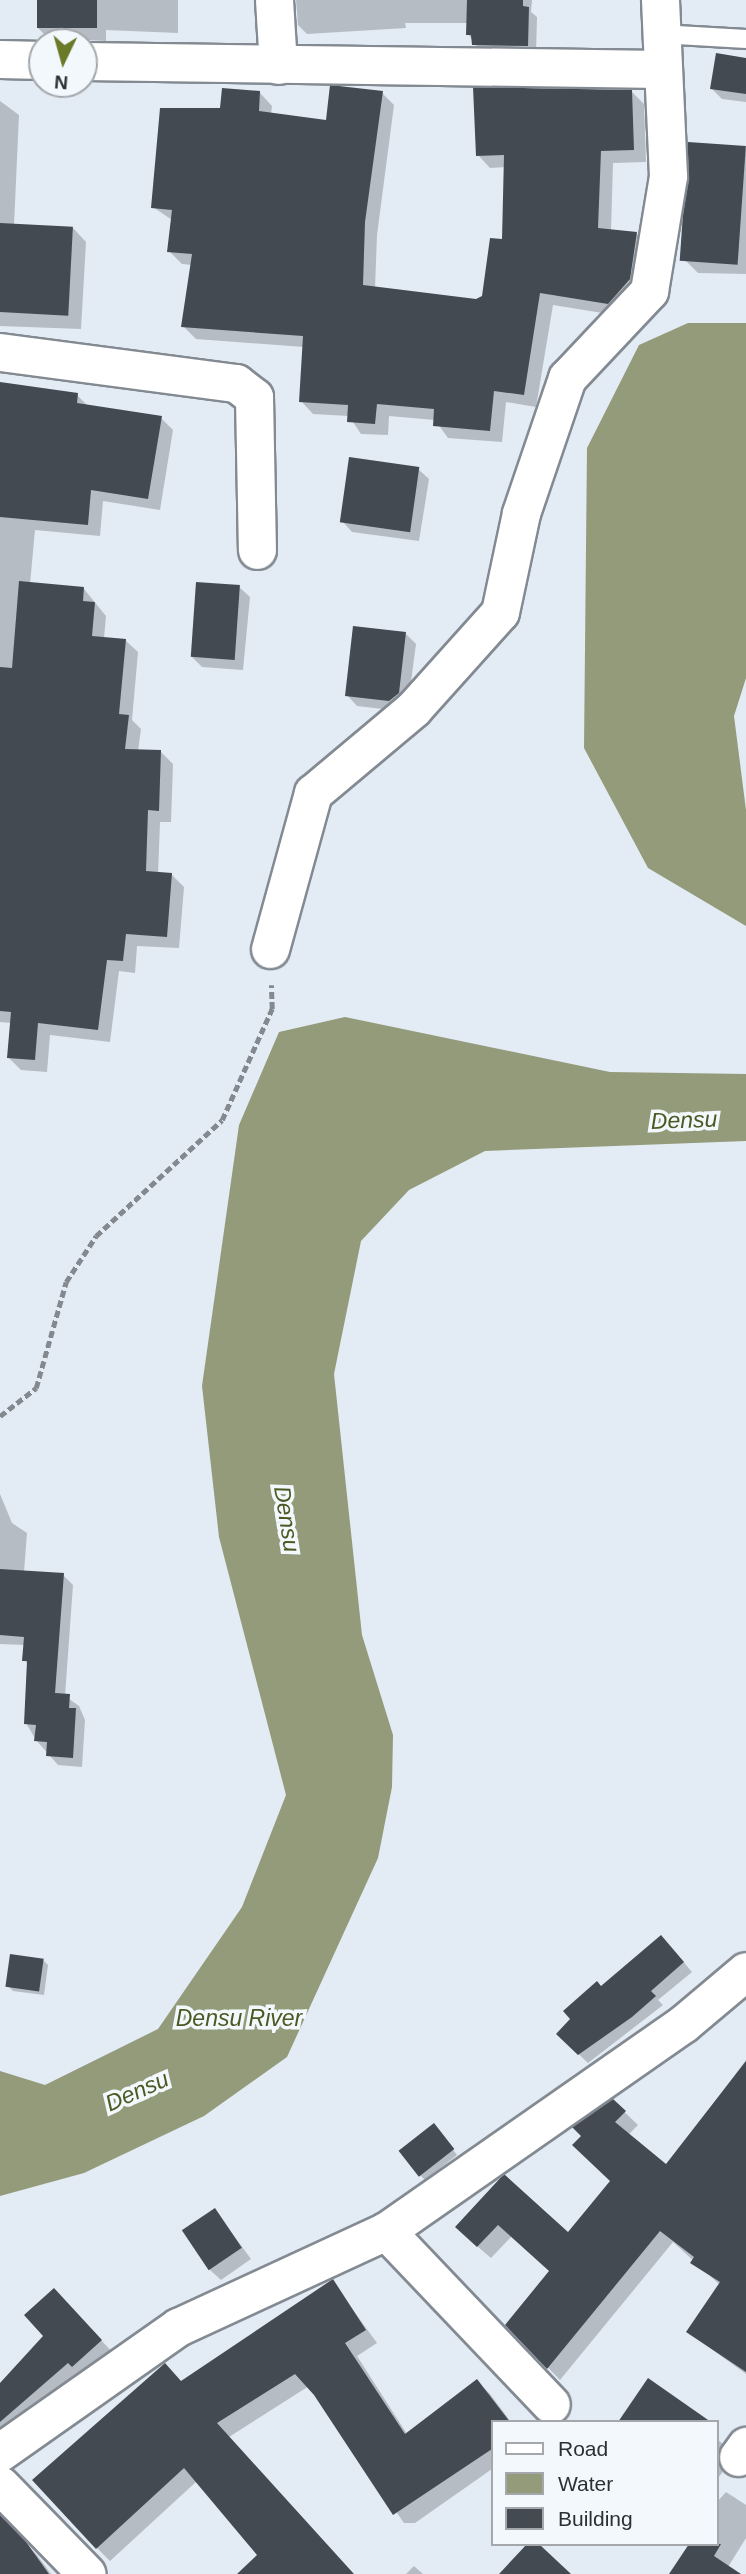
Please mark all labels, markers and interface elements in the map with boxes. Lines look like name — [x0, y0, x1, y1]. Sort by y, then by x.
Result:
north arrow — [28, 28, 98, 98]
text: N — [54, 71, 69, 93]
water label: Densu — [650, 1105, 718, 1135]
water label: Densu — [268, 1484, 306, 1554]
water label: Densu River — [176, 2004, 302, 2032]
water label: Densu — [101, 2065, 173, 2117]
legend — [490, 2420, 718, 2546]
text: Road — [558, 2437, 608, 2460]
text: Water — [558, 2472, 613, 2495]
text: Building — [558, 2507, 633, 2530]

